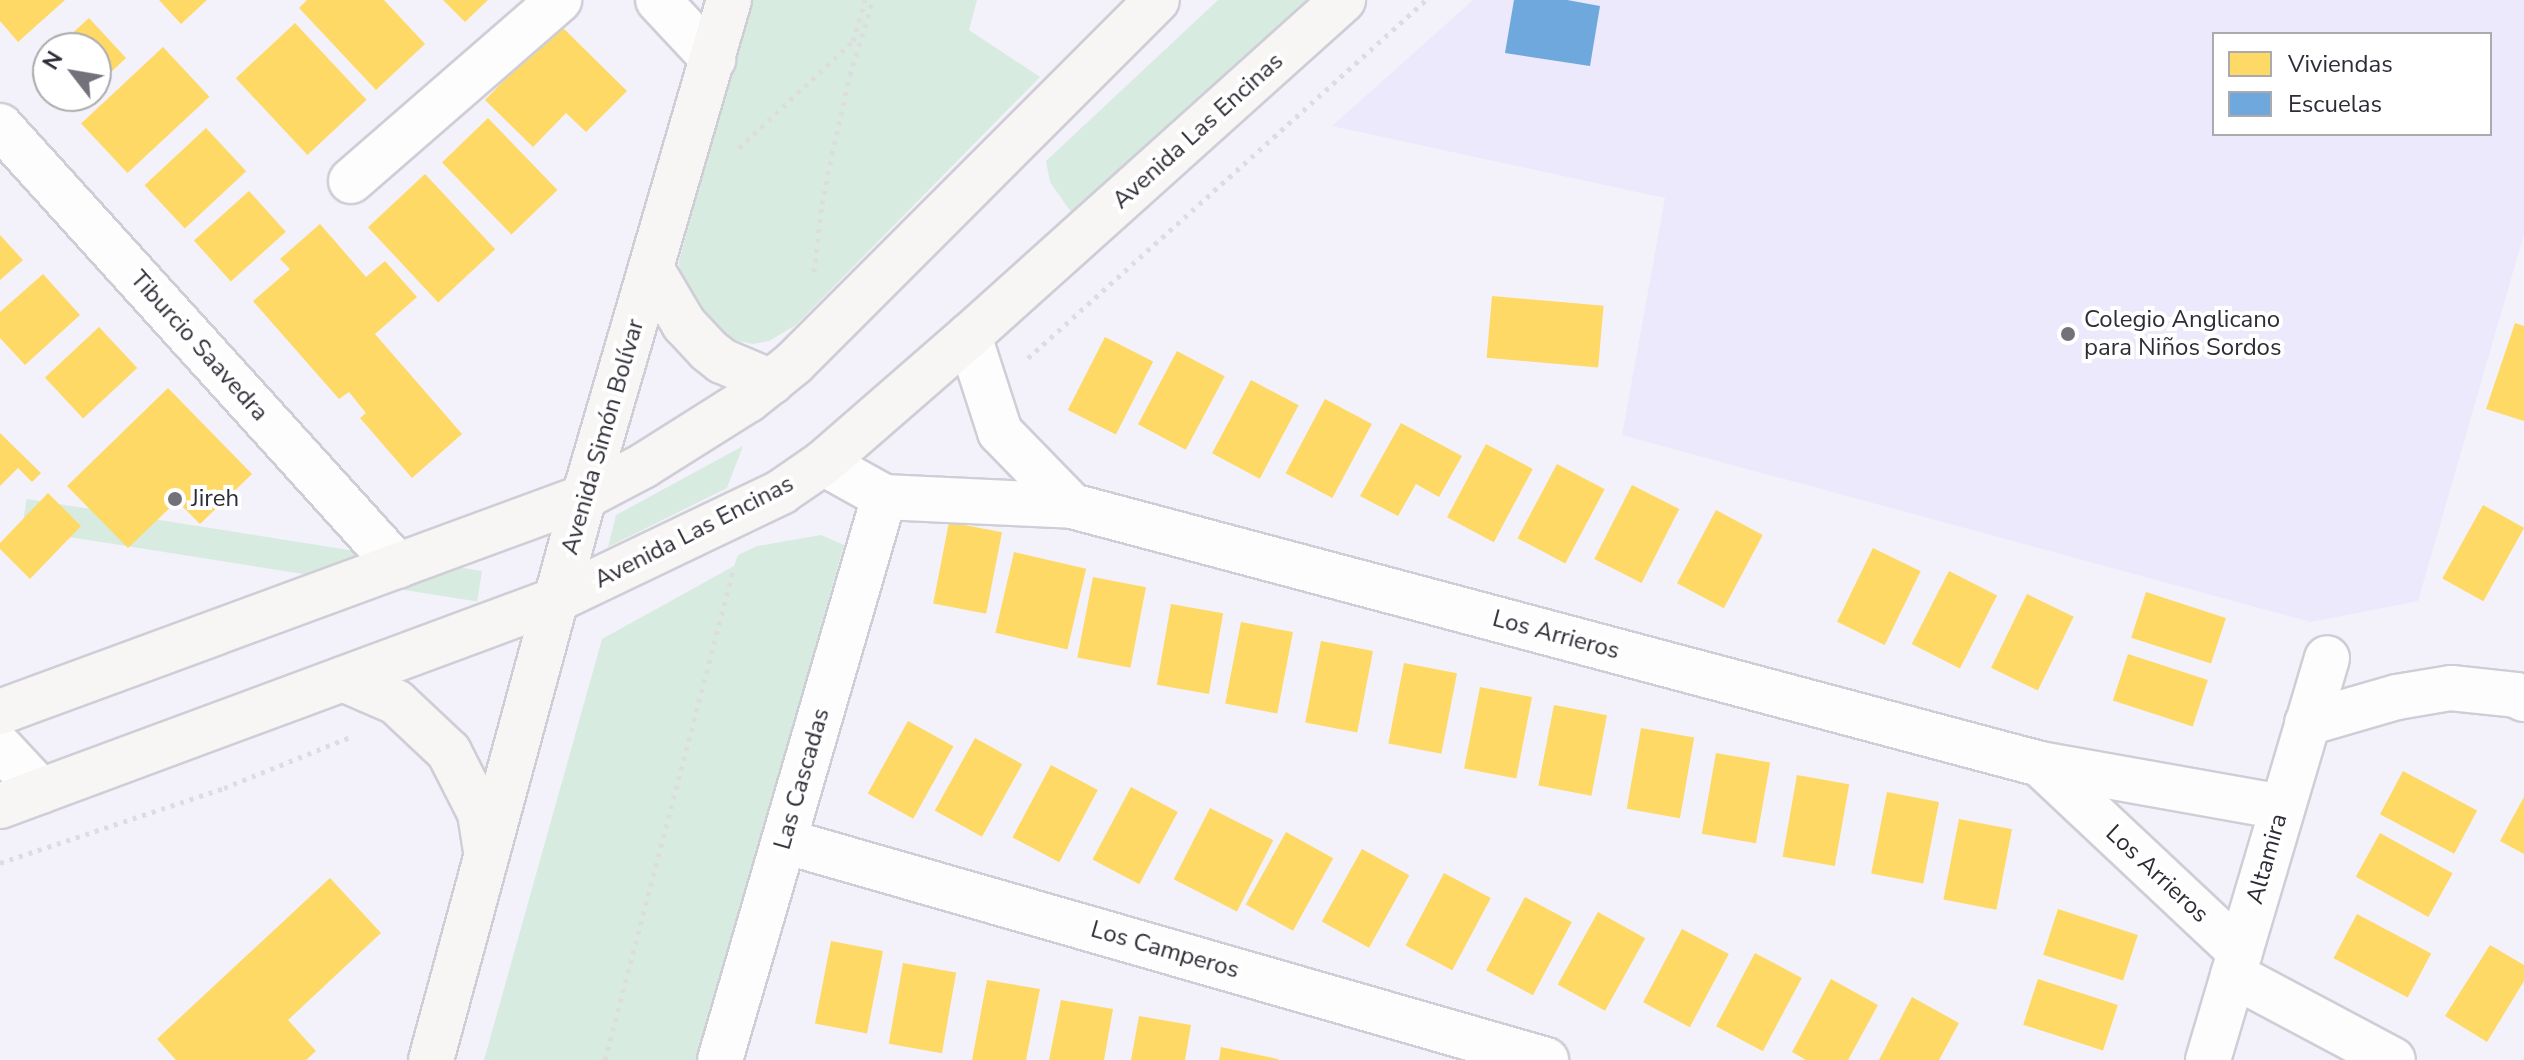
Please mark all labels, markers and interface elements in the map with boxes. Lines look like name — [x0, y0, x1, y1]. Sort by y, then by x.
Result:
north arrow — [32, 32, 112, 112]
legend — [2212, 32, 2492, 136]
text: N — [36, 46, 70, 75]
street label: Avenida Las Encinas — [1107, 47, 1289, 215]
text: Viviendas — [2288, 48, 2393, 80]
text: Escuelas — [2288, 88, 2382, 120]
street label: Tiburcio Saavedra — [124, 265, 274, 427]
place label: Colegio Anglicano para Niños Sordos — [2084, 306, 2282, 362]
street label: Avenida Simón Bolívar — [556, 316, 650, 558]
marker: Colegio Anglicano para Niños Sordos — [2059, 325, 2077, 343]
street label: Avenida Las Encinas — [590, 469, 798, 595]
place label: Jireh — [191, 485, 239, 513]
marker: Jireh — [166, 490, 184, 508]
street label: Los Arrieros — [1489, 604, 1623, 666]
street label: Las Cascadas — [768, 705, 836, 853]
street label: Altamira — [2240, 810, 2294, 908]
street label: Los Arrieros — [2100, 819, 2214, 929]
street label: Los Camperos — [1087, 915, 1243, 985]

